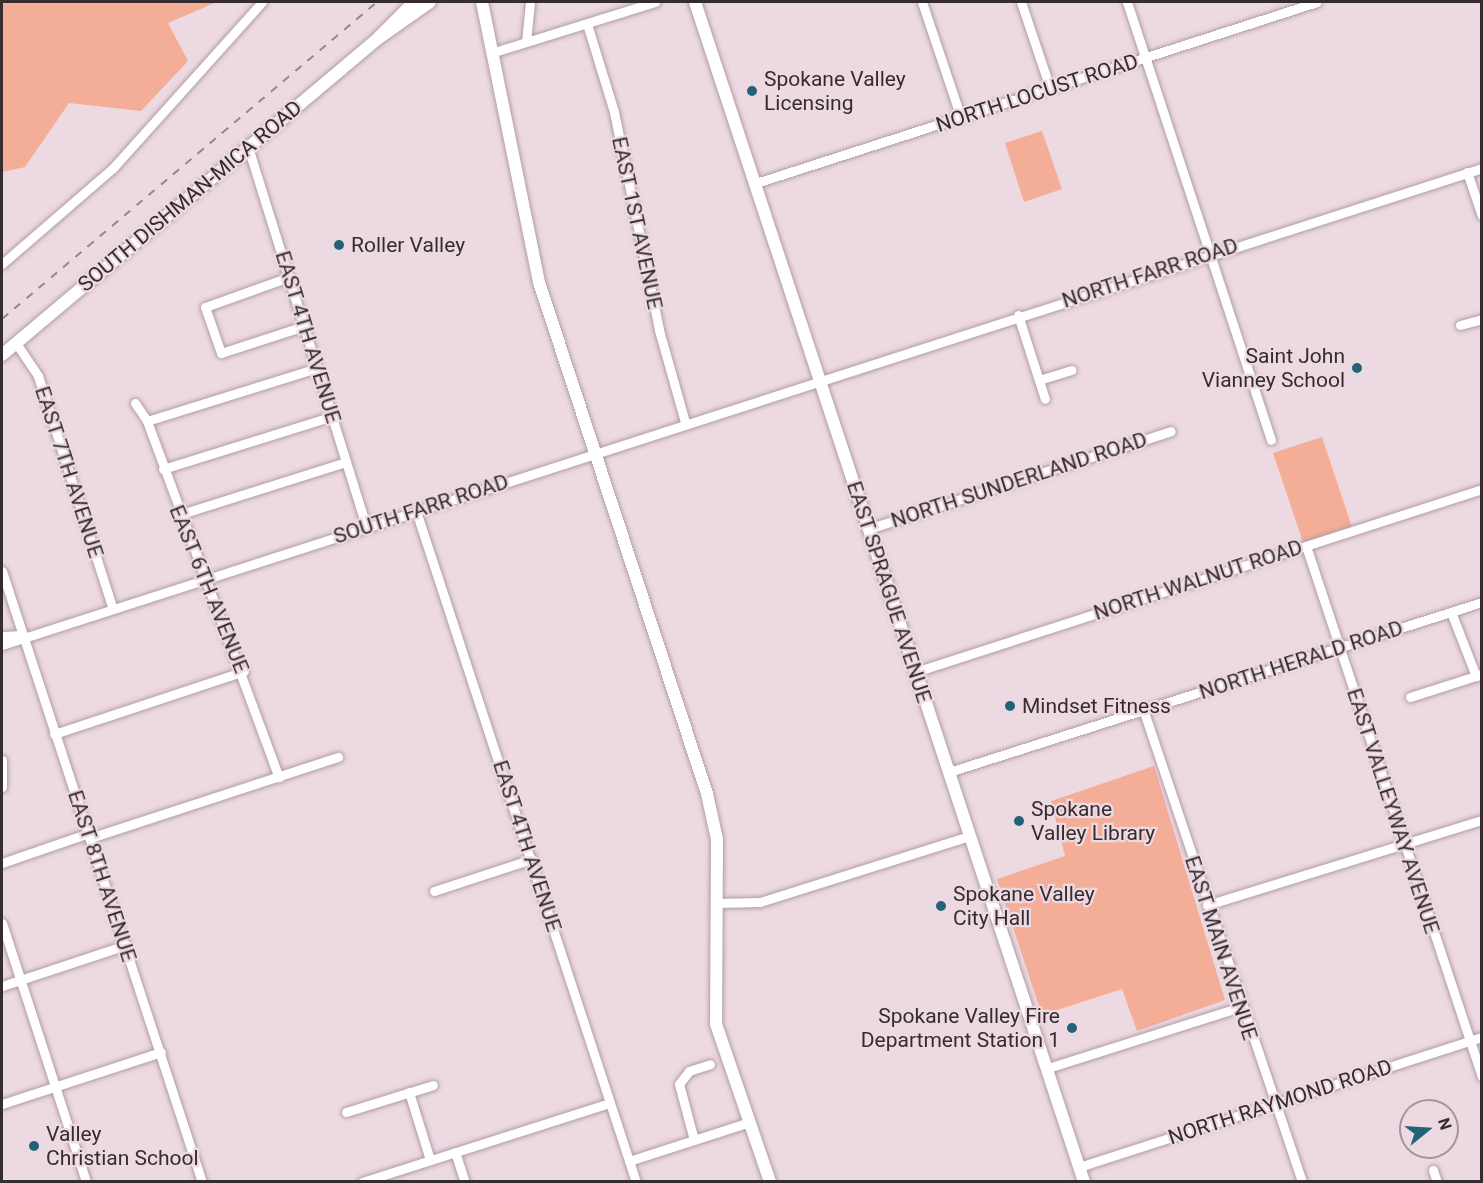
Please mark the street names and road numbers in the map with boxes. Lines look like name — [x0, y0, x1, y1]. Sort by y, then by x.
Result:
street label: NORTH LOCUST ROAD — [933, 48, 1141, 138]
street label: SOUTH DISHMAN-MICA ROAD — [73, 95, 307, 297]
street label: EAST 1ST AVENUE — [606, 134, 668, 312]
street label: NORTH FARR ROAD — [1059, 233, 1241, 313]
street label: EAST 4TH AVENUE — [270, 248, 346, 426]
street label: EAST 7TH AVENUE — [29, 383, 109, 561]
street label: NORTH SUNDERLAND ROAD — [888, 427, 1150, 533]
street label: SOUTH FARR ROAD — [330, 469, 512, 549]
street label: EAST SPRAGUE AVENUE — [841, 478, 937, 706]
street label: EAST 6TH AVENUE — [164, 501, 254, 677]
street label: NORTH WALNUT ROAD — [1090, 534, 1306, 626]
street label: NORTH HERALD ROAD — [1196, 615, 1406, 705]
street label: EAST VALLEYWAY AVENUE — [1341, 685, 1445, 937]
street label: EAST 4TH AVENUE — [487, 757, 567, 935]
street label: EAST 8TH AVENUE — [62, 787, 142, 965]
street label: EAST MAIN AVENUE — [1179, 853, 1263, 1043]
street label: NORTH RAYMOND ROAD — [1165, 1054, 1395, 1150]

